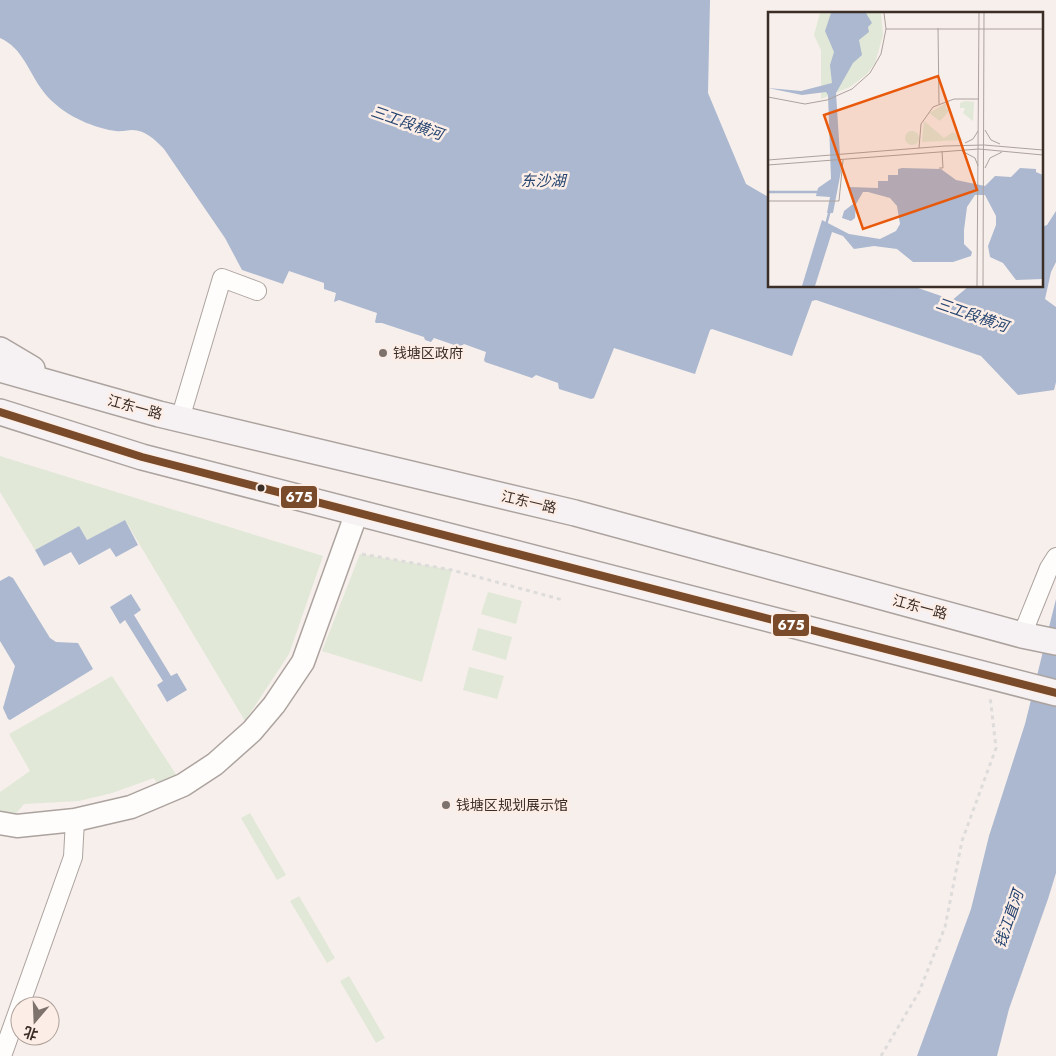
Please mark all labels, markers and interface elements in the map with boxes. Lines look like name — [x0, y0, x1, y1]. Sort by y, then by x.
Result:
inset map — [768, 12, 1044, 288]
water label: 三工段横河 — [368, 100, 449, 147]
water label: 东沙湖 — [520, 170, 567, 192]
water label: 三工段横河 — [933, 292, 1014, 339]
place label: 钱塘区政府 — [393, 343, 463, 363]
marker: 钱塘区政府 — [377, 347, 389, 359]
street label: 江东一路 — [105, 390, 165, 424]
unlabelled marker — [256, 483, 266, 493]
line badge: 675 — [280, 485, 318, 509]
street label: 江东一路 — [499, 486, 559, 518]
text: 675 — [286, 487, 312, 507]
street label: 江东一路 — [890, 590, 950, 624]
line badge: 675 — [772, 613, 810, 637]
text: 675 — [778, 615, 804, 635]
place label: 钱塘区规划展示馆 — [456, 795, 568, 815]
marker: 钱塘区规划展示馆 — [440, 799, 452, 811]
water label: 钱江直河 — [989, 884, 1030, 951]
north arrow — [10, 996, 60, 1046]
text: 北 — [21, 1022, 41, 1045]

